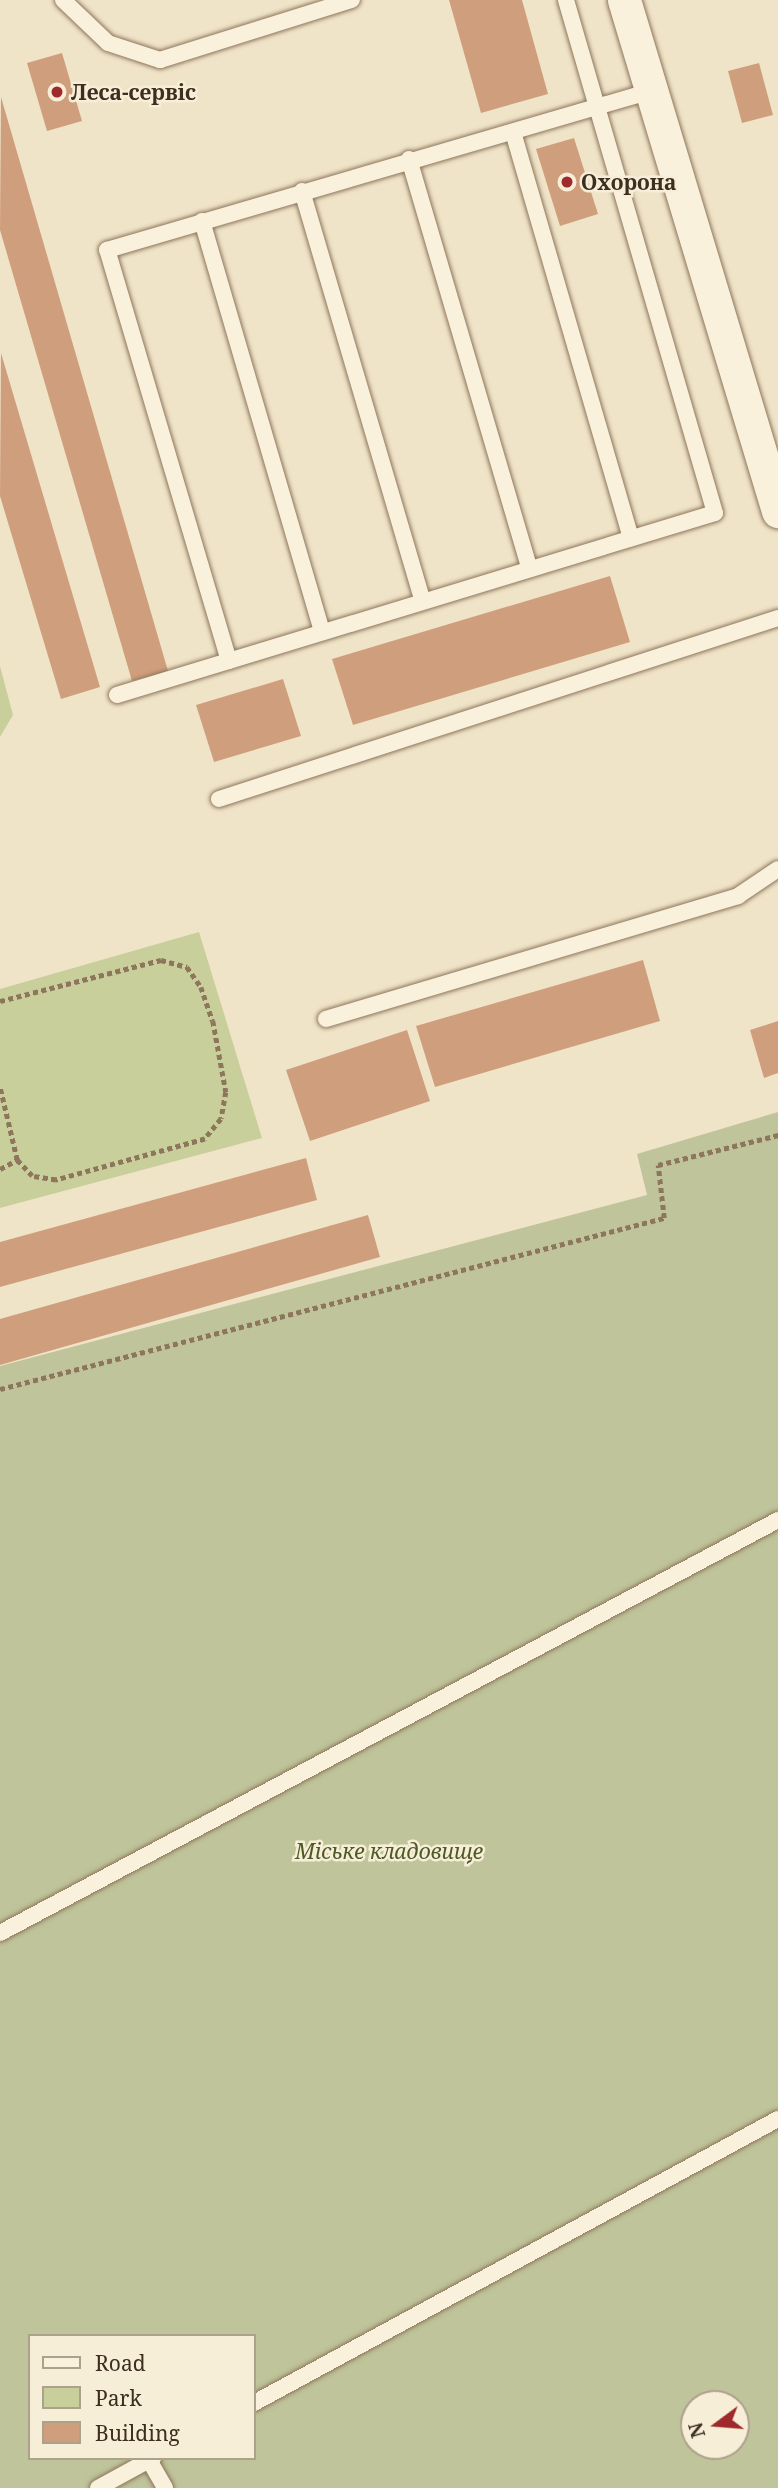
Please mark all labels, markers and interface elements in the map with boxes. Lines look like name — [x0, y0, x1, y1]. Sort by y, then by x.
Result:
place label: Леса-сервіс — [71, 79, 196, 105]
marker: Леса-сервіс — [49, 84, 65, 100]
place label: Охорона — [581, 169, 676, 195]
marker: Охорона — [559, 174, 575, 190]
park label: Міське кладовище — [295, 1838, 483, 1864]
legend — [28, 2334, 256, 2460]
text: Road — [95, 2349, 146, 2377]
text: Park — [95, 2384, 142, 2412]
north arrow — [680, 2390, 750, 2460]
text: Building — [95, 2419, 180, 2447]
text: N — [682, 2419, 711, 2441]

